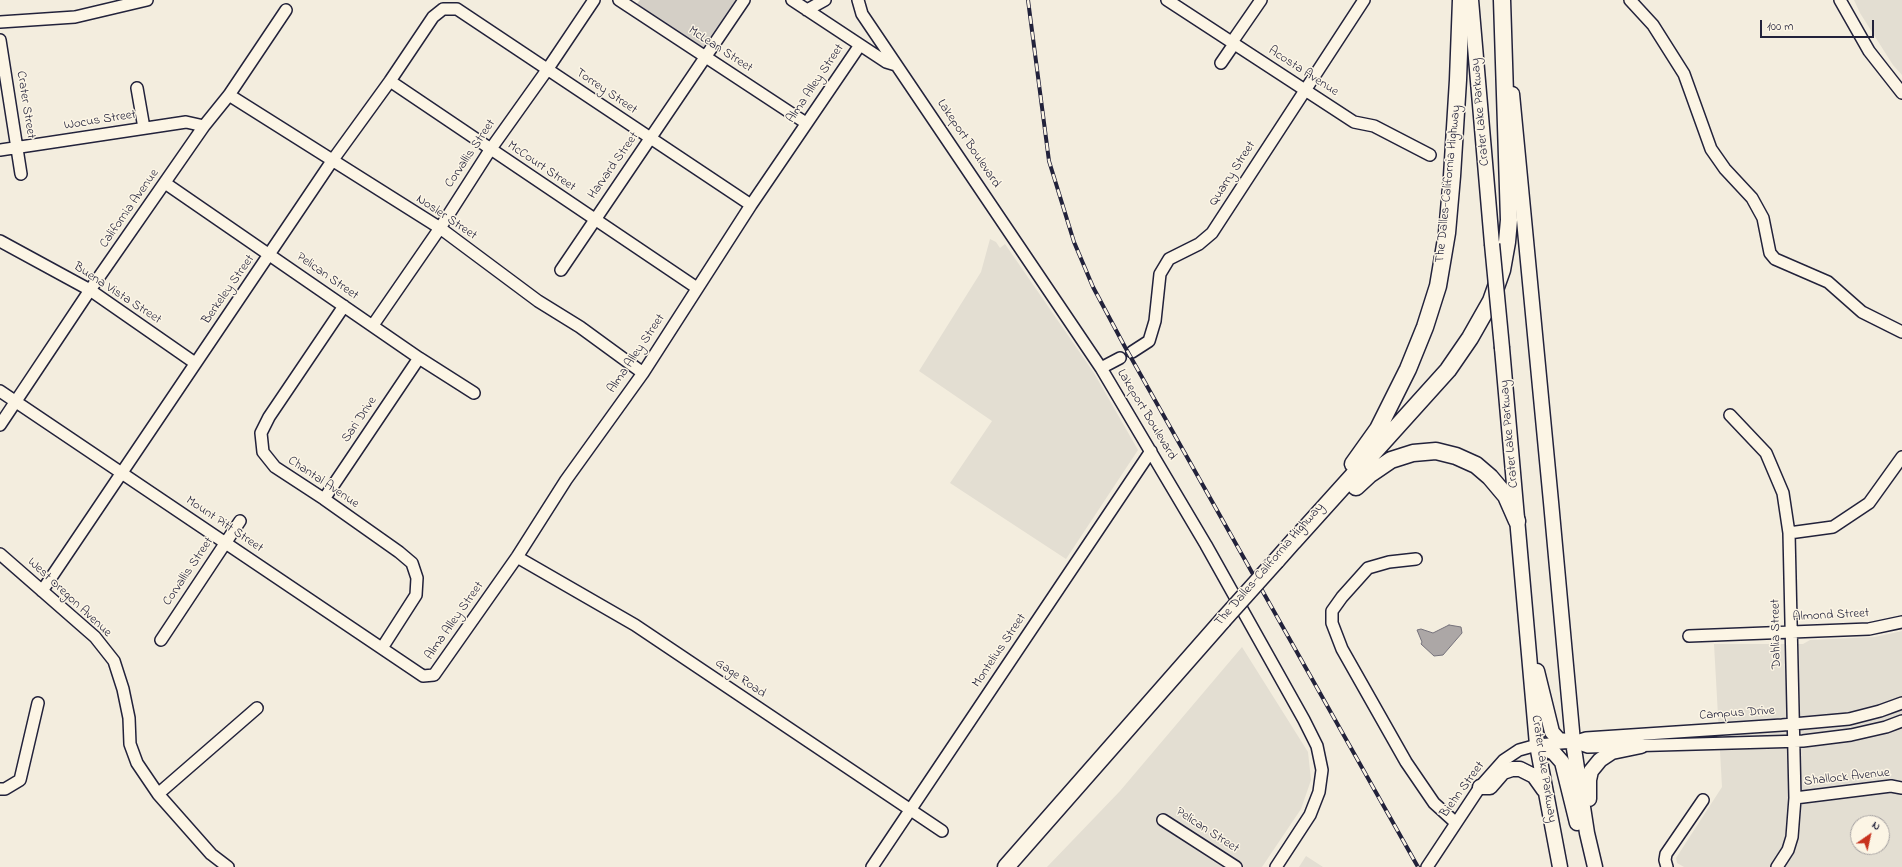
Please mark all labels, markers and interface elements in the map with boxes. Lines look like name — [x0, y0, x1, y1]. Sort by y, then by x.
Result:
scale bar — [1762, 12, 1876, 38]
text: 100 m — [1767, 18, 1794, 36]
street label: McLean Street — [685, 23, 755, 77]
street label: Alma Alley Street — [784, 42, 848, 126]
street label: Acosta Avenue — [1265, 43, 1341, 101]
street label: Crater Lake Parkway — [1469, 57, 1493, 167]
street label: Torrey Street — [572, 66, 640, 118]
street label: Crater Street — [12, 70, 38, 140]
street label: Lakeport Boulevard — [933, 97, 1003, 191]
street label: The Dalles-California Highway — [1433, 104, 1465, 264]
street label: Wocus Street — [63, 108, 137, 134]
street label: Corvallis Street — [442, 117, 500, 191]
street label: Harvard Street — [585, 130, 643, 202]
street label: McCourt Street — [504, 138, 578, 196]
street label: Quarry Street — [1206, 139, 1260, 209]
street label: California Avenue — [97, 167, 163, 251]
street label: Nosler Street — [413, 192, 479, 244]
street label: Pelican Street — [293, 250, 361, 304]
street label: Berkeley Street — [199, 252, 259, 328]
street label: Buena Vista Street — [70, 260, 164, 328]
street label: Alma Alley Street — [605, 312, 669, 396]
street label: Lakeport Boulevard — [1113, 367, 1179, 463]
street label: Crater Lake Parkway — [1498, 379, 1522, 489]
street label: Sari Drive — [339, 394, 381, 446]
street label: Chantal Avenue — [284, 453, 362, 513]
street label: Mount Pitt Street — [182, 493, 266, 557]
street label: The Dalles-California Highway — [1212, 500, 1328, 630]
street label: Corvallis Street — [160, 535, 218, 609]
street label: West Oregon Avenue — [24, 555, 114, 641]
street label: Alma Alley Street — [422, 579, 488, 663]
street label: Dahlia Street — [1769, 599, 1785, 669]
street label: Almond Street — [1792, 606, 1870, 626]
street label: Montelius Street — [970, 611, 1030, 691]
street label: Gage Road — [712, 656, 768, 702]
street label: Campus Drive — [1699, 704, 1775, 724]
street label: Crater Lake Parkway — [1527, 714, 1559, 824]
street label: Biehn Street — [1437, 759, 1489, 821]
street label: Shallock Avenue — [1803, 766, 1891, 790]
street label: Pelican Street — [1172, 805, 1242, 857]
north arrow — [1850, 815, 1890, 855]
text: N — [1869, 817, 1884, 835]

